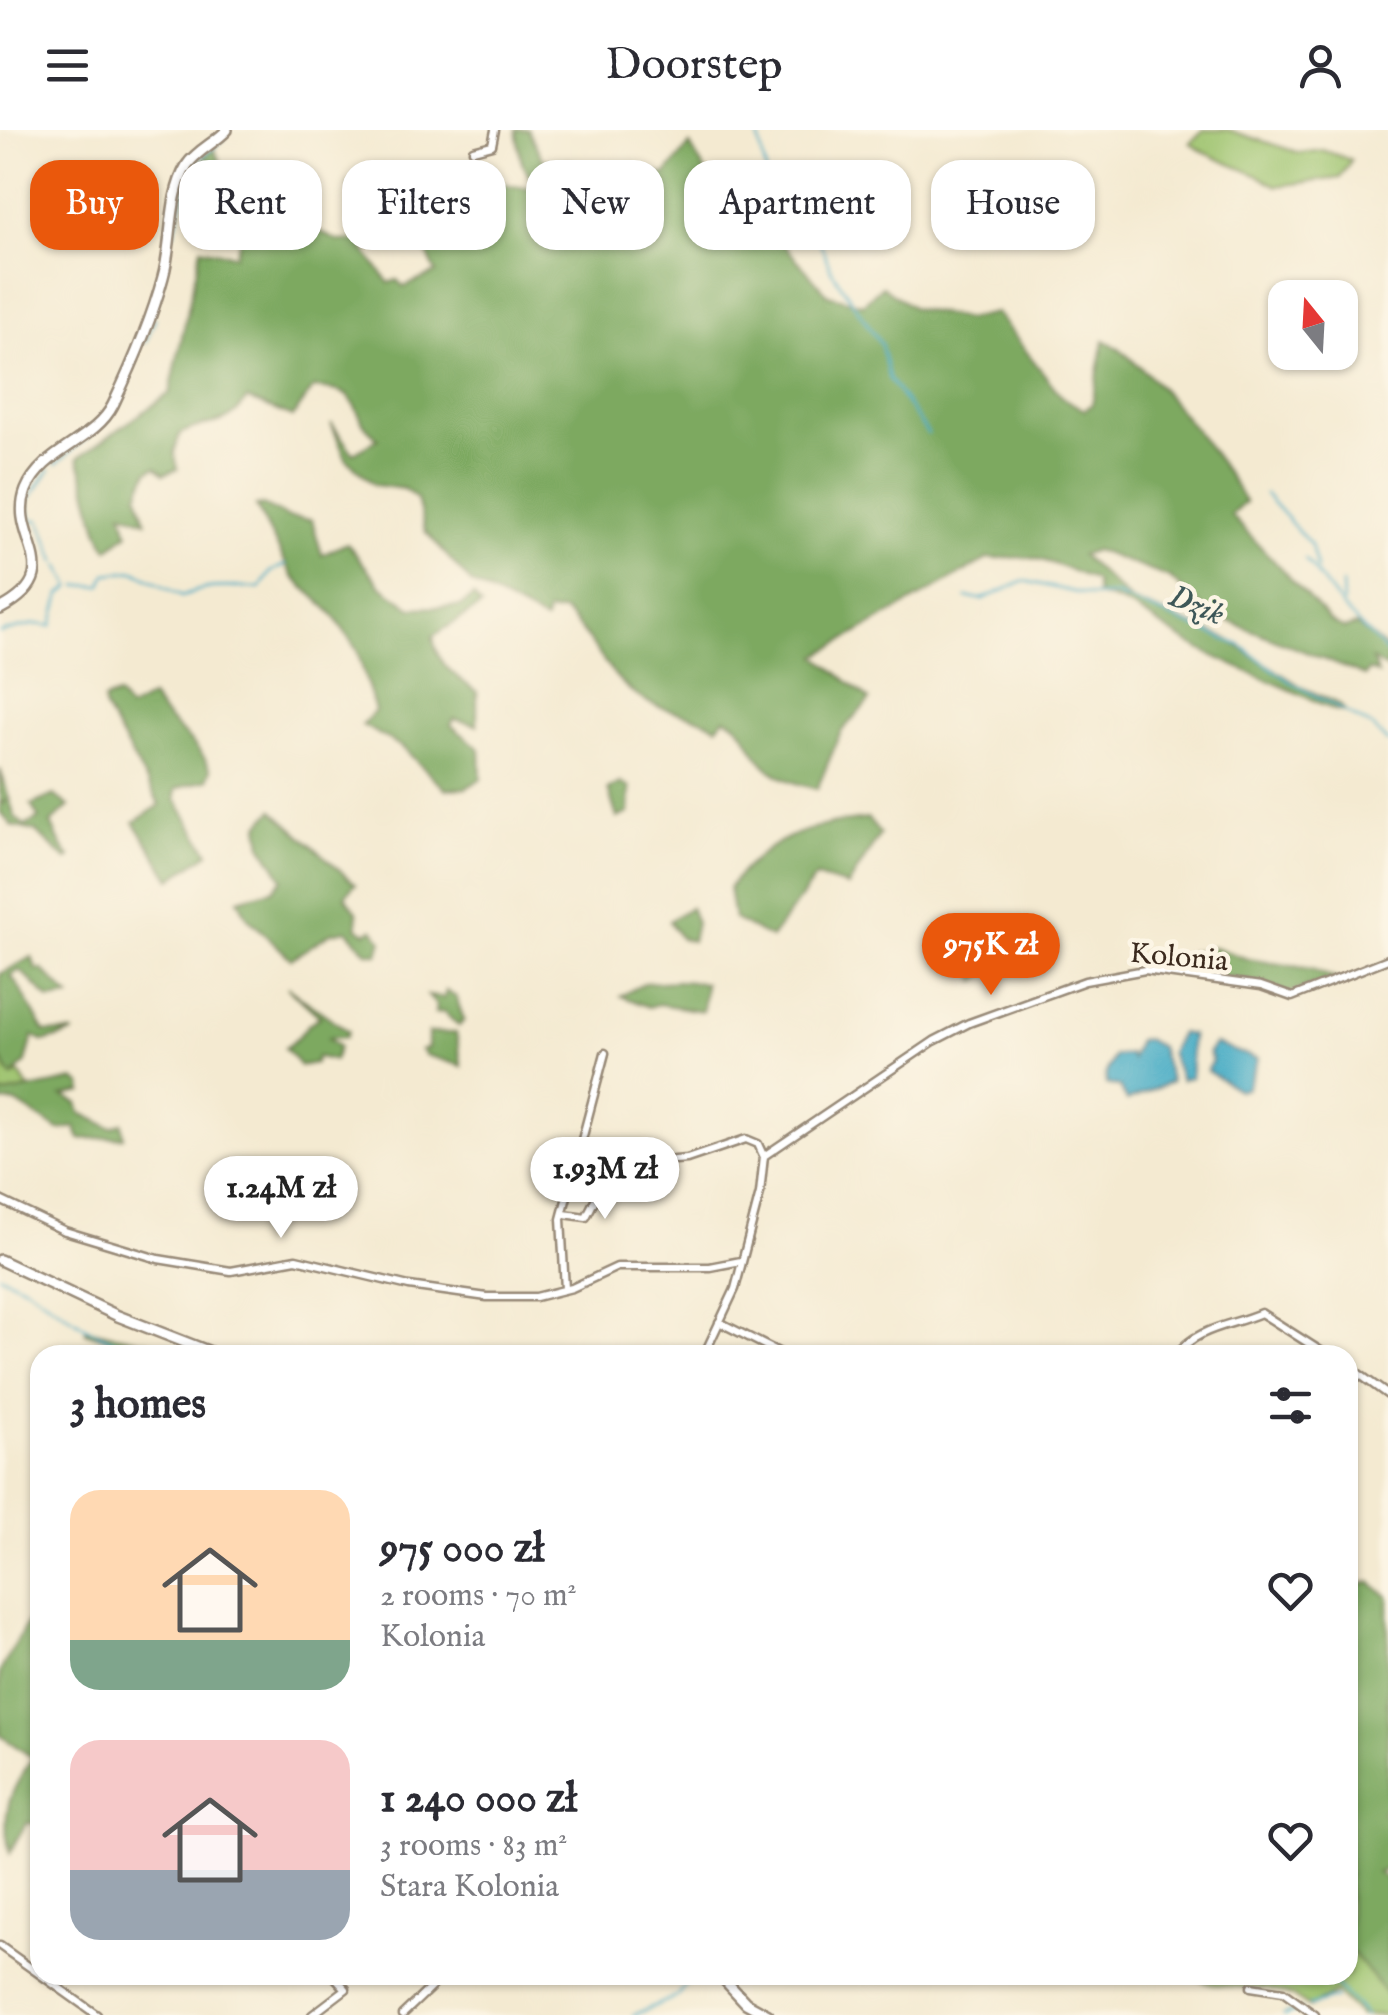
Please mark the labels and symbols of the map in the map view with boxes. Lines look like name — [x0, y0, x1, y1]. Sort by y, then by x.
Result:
north arrow — [1268, 280, 1358, 370]
water label: Dzik — [1162, 577, 1230, 636]
pin: 975K zł — [899, 913, 1083, 998]
street label: Kolonia — [1128, 935, 1230, 981]
pin: 1.93M zł — [502, 1137, 708, 1222]
pin: 1.24M zł — [178, 1156, 384, 1241]

